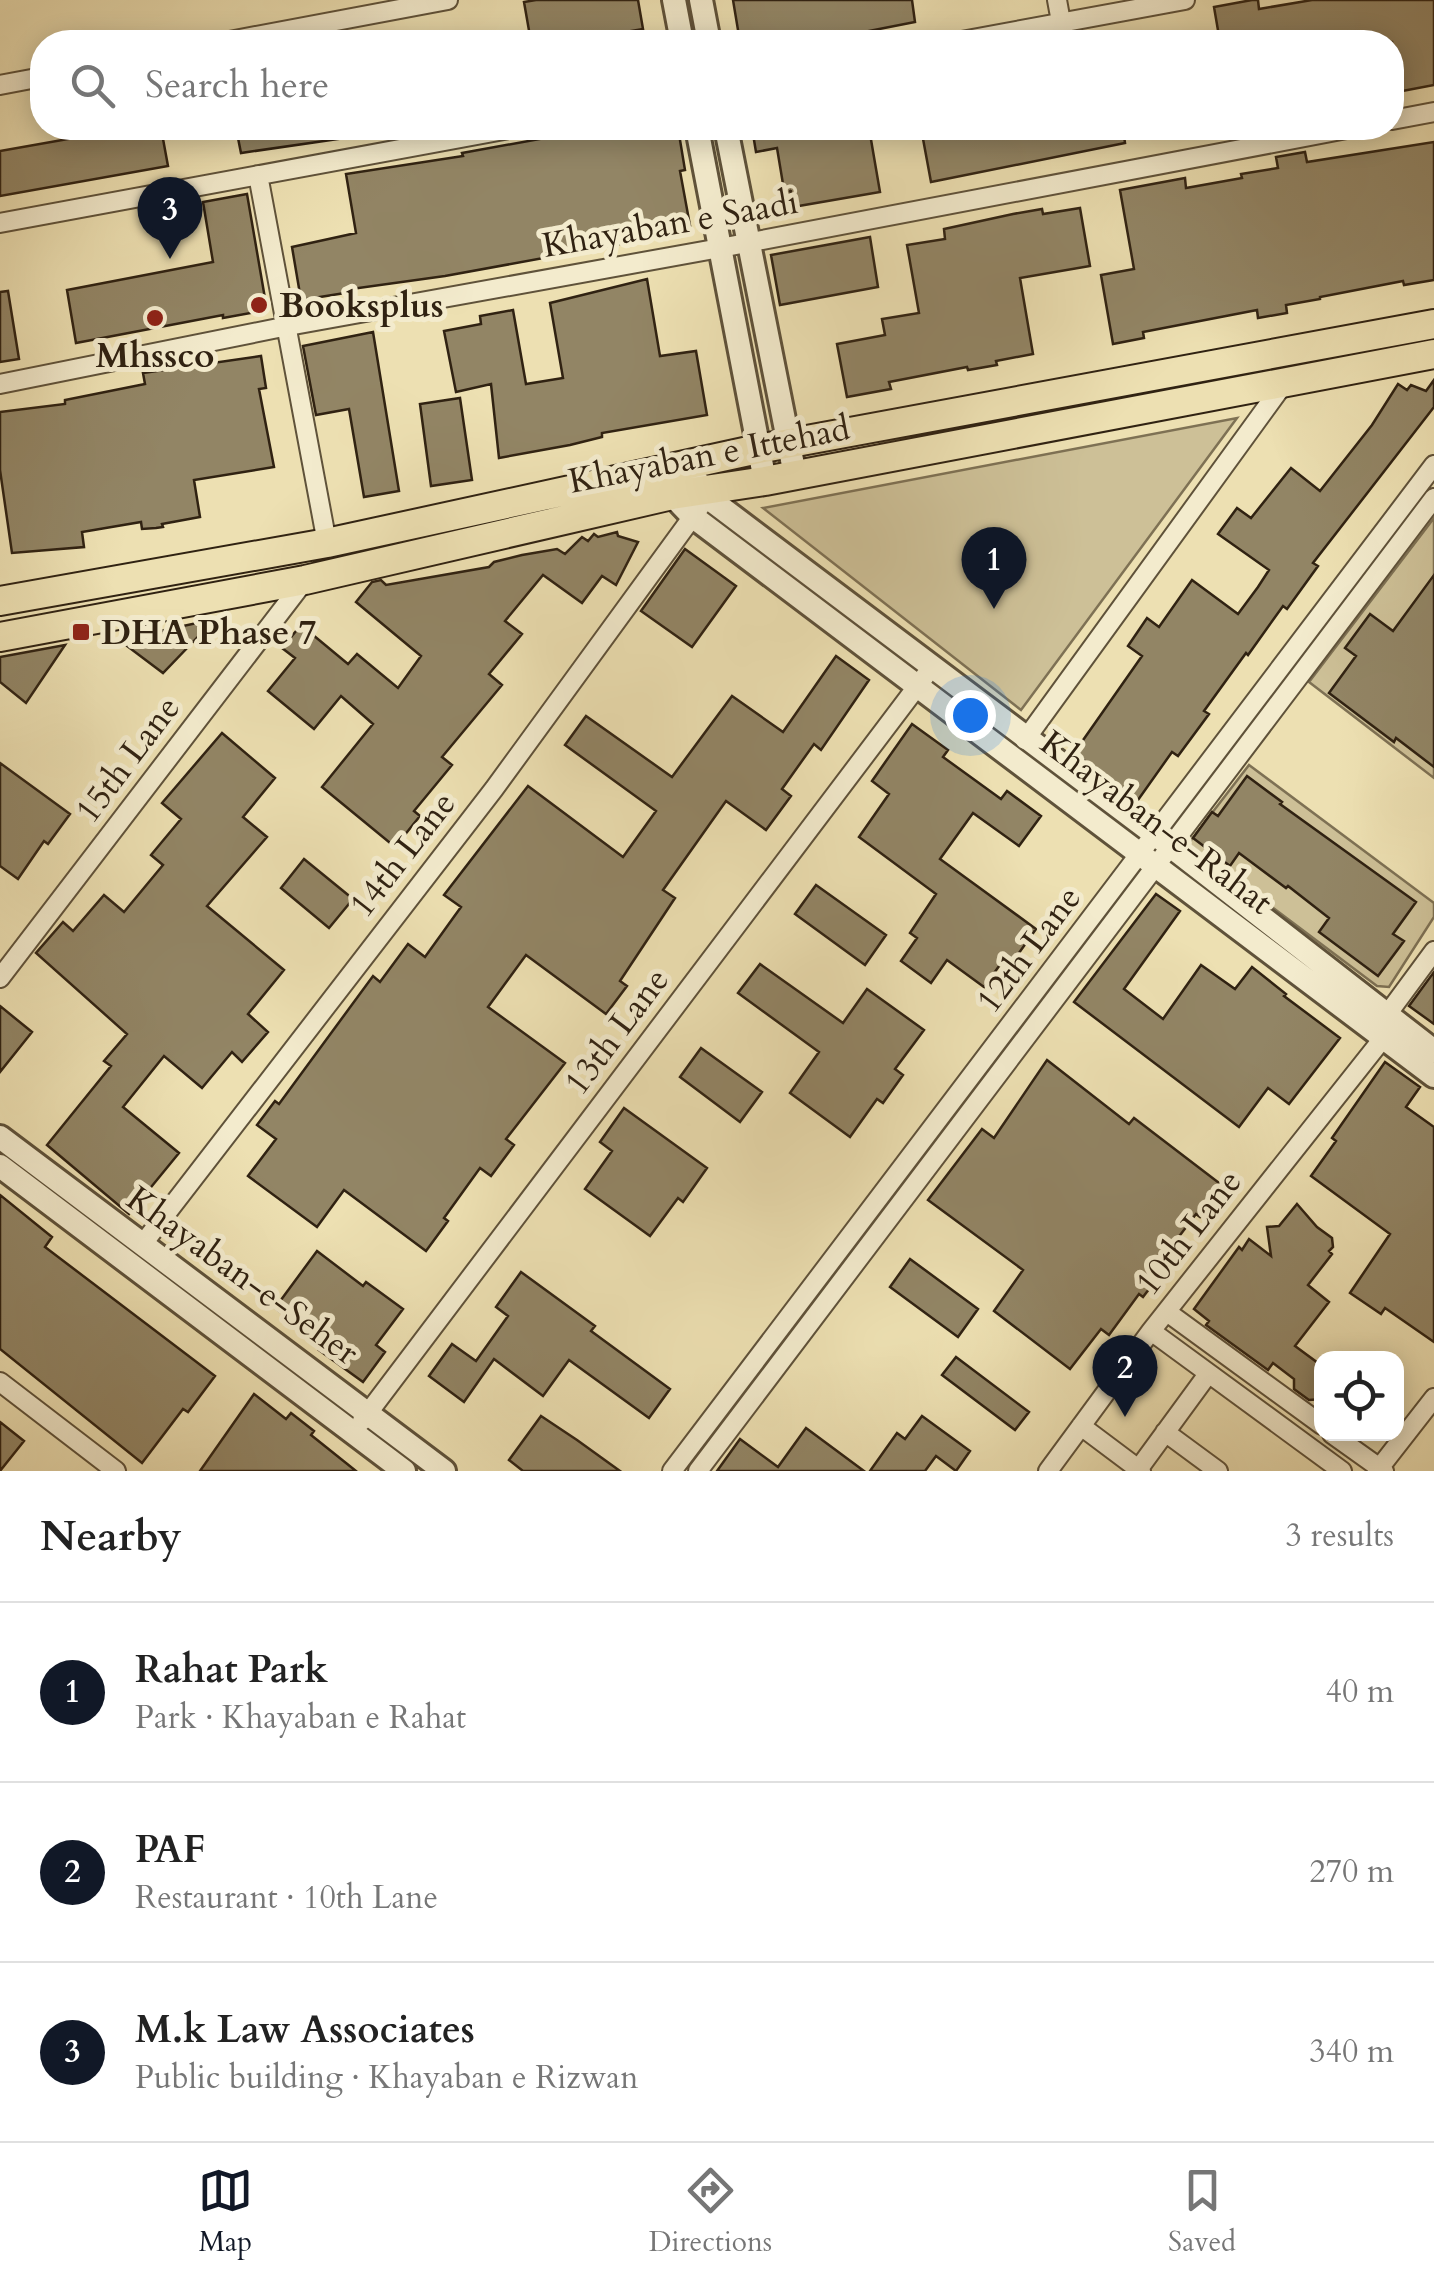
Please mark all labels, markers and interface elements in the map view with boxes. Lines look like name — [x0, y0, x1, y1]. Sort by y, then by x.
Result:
search box — [30, 30, 1404, 140]
icon: search — [65, 58, 120, 113]
text: Search here — [145, 59, 329, 111]
pin: 3 — [138, 176, 202, 259]
street label: Khayaban e Saadi — [539, 178, 802, 270]
place label: Booksplus — [279, 282, 444, 330]
marker: Booksplus — [248, 294, 270, 316]
marker: Mhssco — [144, 307, 166, 329]
place label: Mhssco — [95, 332, 215, 380]
street label: Khayaban e Ittehad — [565, 404, 854, 506]
pin: 1 — [962, 526, 1026, 609]
place label: DHA Phase 7 — [101, 609, 317, 657]
marker: DHA Phase 7 — [70, 621, 92, 643]
street label: 15th Lane — [64, 686, 191, 833]
your location — [945, 690, 996, 741]
street label: Khayaban-e-Rahat — [1030, 719, 1283, 926]
street label: 14th Lane — [338, 782, 467, 928]
street label: 12th Lane — [965, 876, 1092, 1023]
street label: 13th Lane — [553, 958, 680, 1105]
street label: 10th Lane — [1124, 1160, 1253, 1306]
street label: Khayaban-e-Seher — [117, 1175, 368, 1377]
pin: 2 — [1092, 1334, 1158, 1417]
map controls — [1314, 1351, 1404, 1441]
button: locate — [1314, 1351, 1404, 1441]
text: Nearby — [40, 1508, 182, 1565]
text: 3 results — [1286, 1514, 1394, 1558]
text: Rahat Park — [135, 1644, 328, 1696]
text: 1 — [64, 1670, 81, 1714]
text: 40 m — [1326, 1670, 1394, 1714]
text: Park · Khayaban e Rahat — [135, 1696, 466, 1740]
text: PAF — [135, 1824, 205, 1876]
text: 2 — [64, 1850, 81, 1894]
text: 270 m — [1309, 1850, 1394, 1894]
text: Restaurant · 10th Lane — [135, 1876, 438, 1920]
text: M.k Law Associates — [135, 2004, 475, 2056]
text: 3 — [64, 2030, 81, 2074]
text: 340 m — [1309, 2030, 1394, 2074]
text: Public building · Khayaban e Rizwan — [135, 2056, 638, 2100]
tab: Map — [198, 2163, 253, 2261]
tab: Directions — [649, 2163, 772, 2261]
tab: Saved — [1168, 2163, 1236, 2261]

